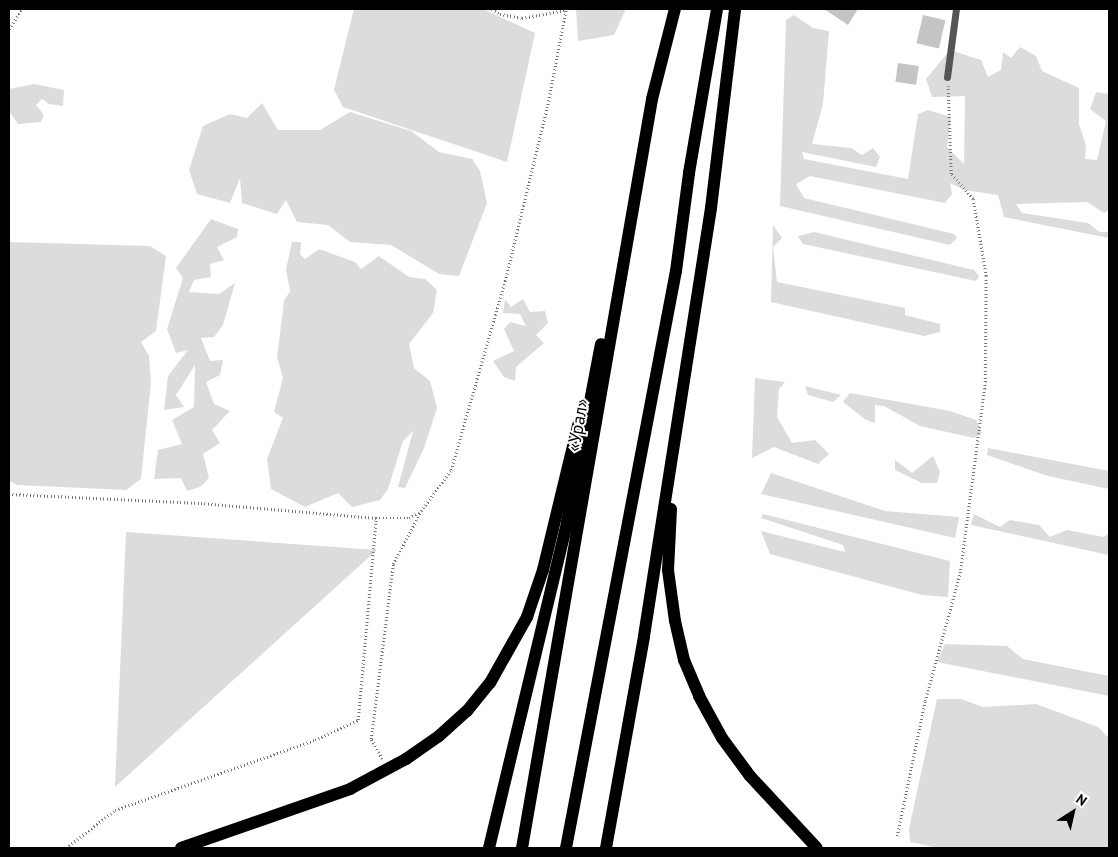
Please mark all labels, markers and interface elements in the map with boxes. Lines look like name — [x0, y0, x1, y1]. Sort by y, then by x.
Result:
street label: «Урал» — [563, 397, 593, 453]
north arrow — [1048, 787, 1098, 837]
text: N — [1073, 790, 1091, 810]

